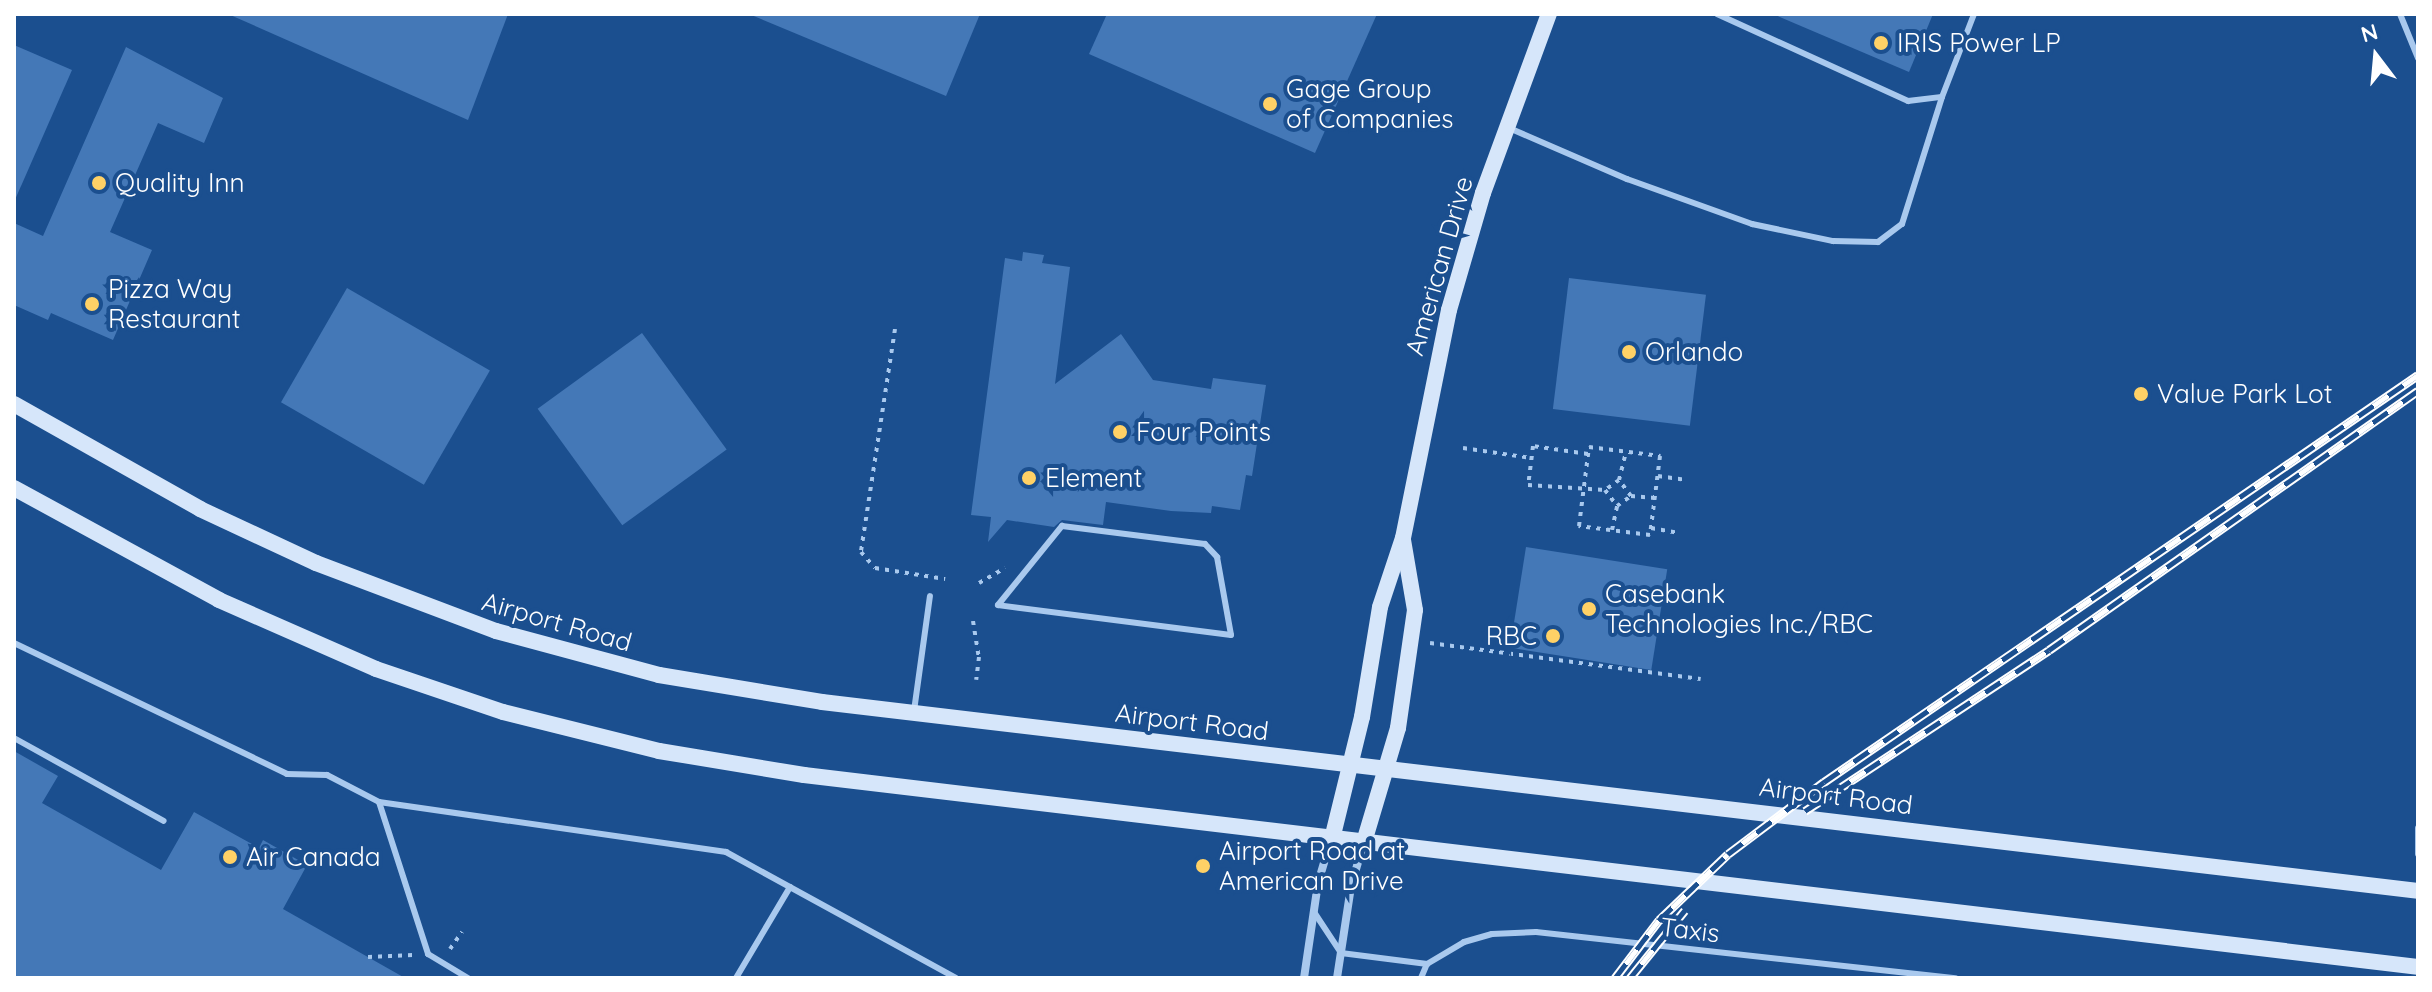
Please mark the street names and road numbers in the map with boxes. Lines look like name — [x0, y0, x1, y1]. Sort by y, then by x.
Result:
street label: American Drive — [1399, 173, 1479, 359]
street label: Airport Road — [479, 586, 635, 658]
street label: Airport Road — [1114, 697, 1270, 747]
street label: Airport Road — [1758, 771, 1914, 821]
street label: Taxis — [1659, 911, 1721, 949]

